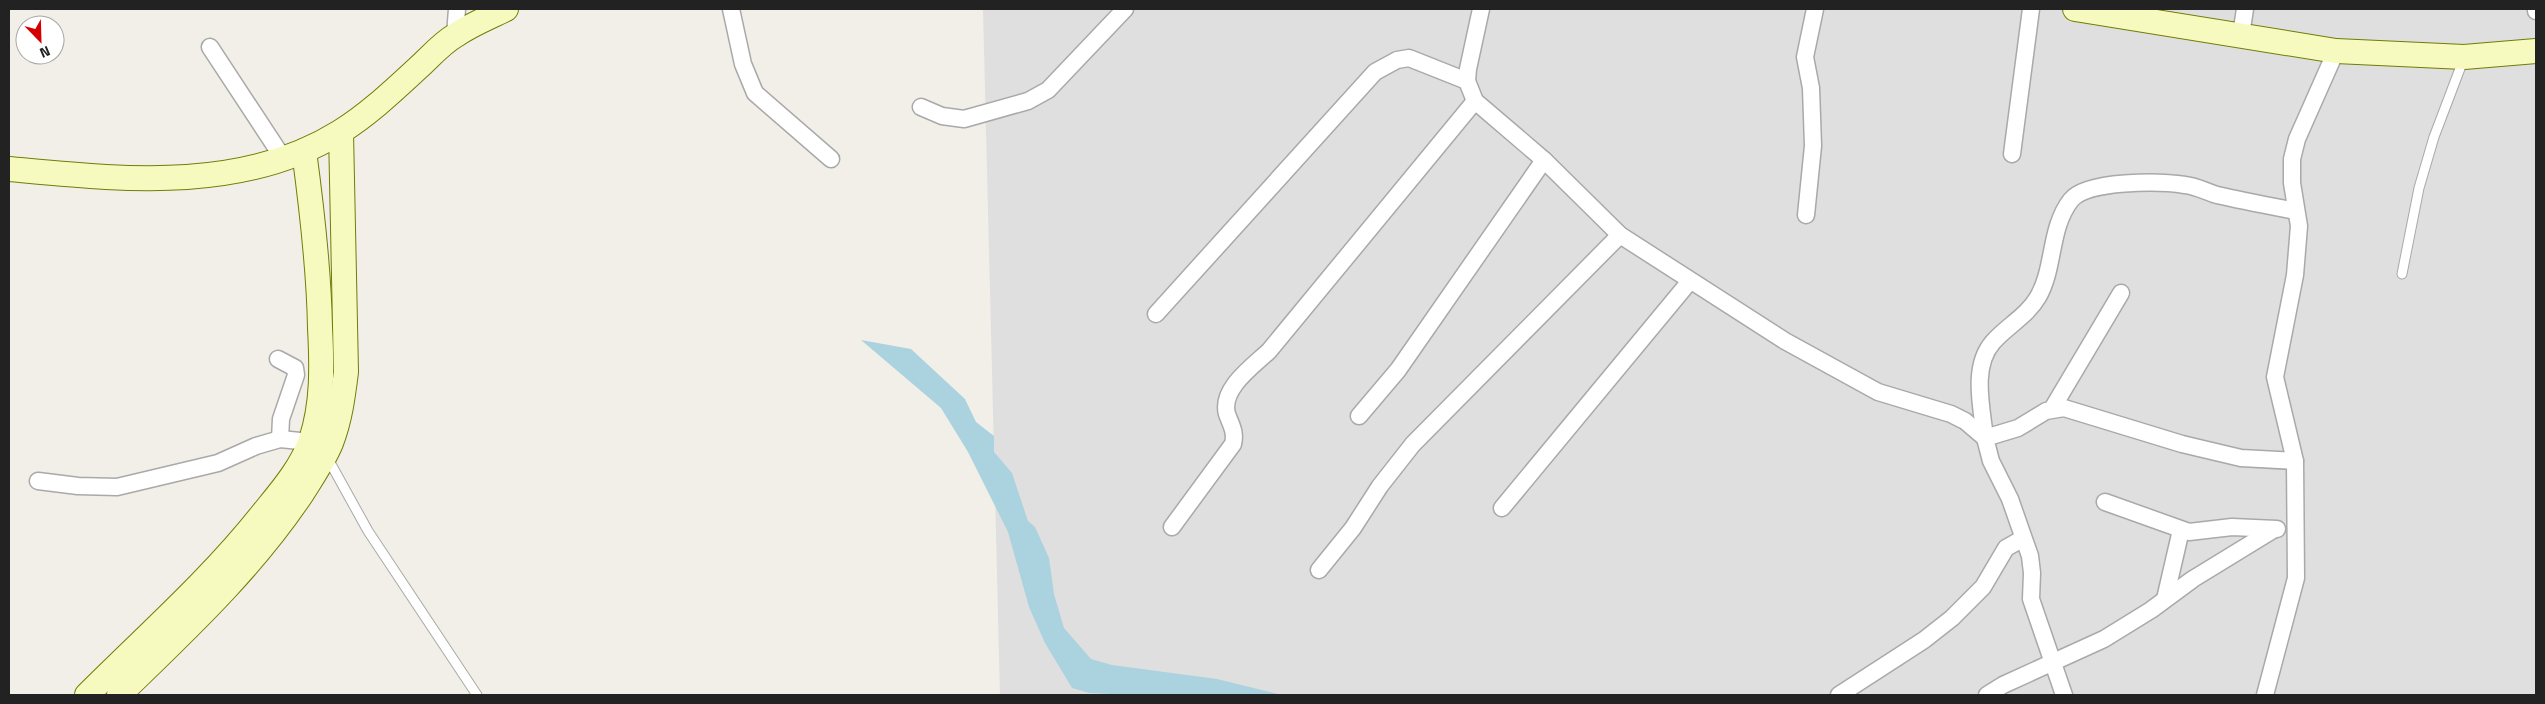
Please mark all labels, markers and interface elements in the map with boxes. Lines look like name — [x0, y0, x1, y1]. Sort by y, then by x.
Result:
north arrow — [15, 15, 65, 65]
text: N — [37, 41, 54, 64]

